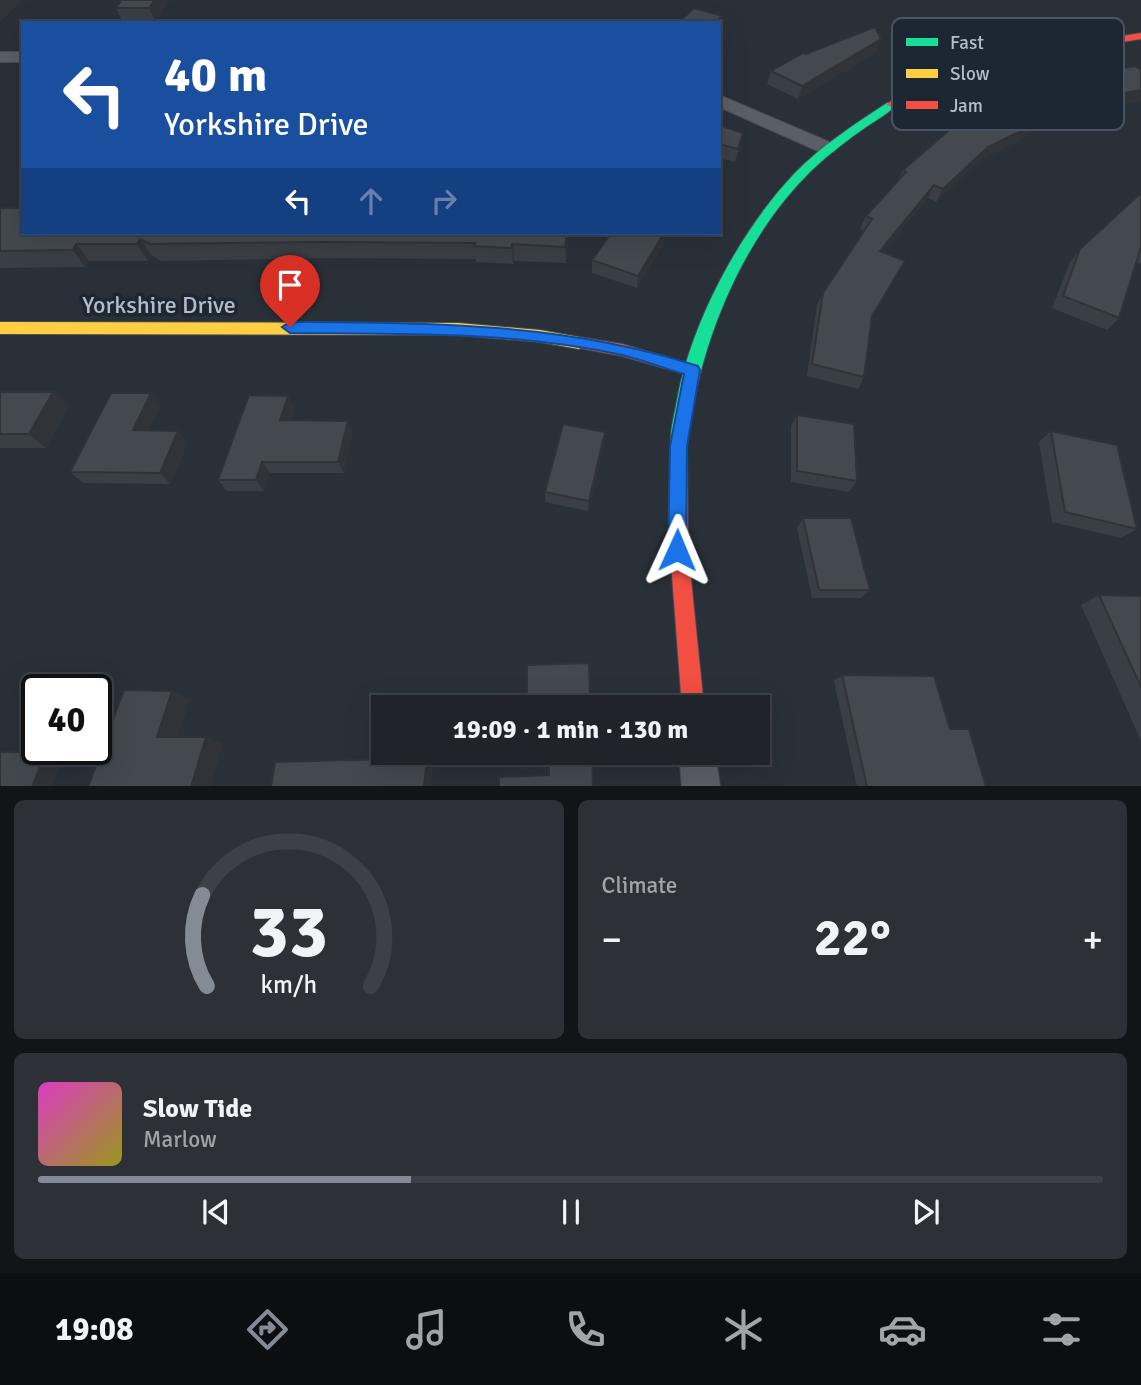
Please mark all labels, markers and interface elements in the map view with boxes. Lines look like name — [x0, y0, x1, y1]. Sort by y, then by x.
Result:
legend — [892, 18, 1124, 130]
text: Fast — [950, 31, 984, 55]
text: 40 m — [164, 45, 267, 105]
icon: left — [49, 49, 140, 140]
text: Slow — [950, 62, 990, 86]
text: Jam — [950, 94, 983, 118]
text: Yorkshire Drive — [164, 105, 369, 144]
icon: left — [279, 182, 317, 220]
icon: ahead — [352, 182, 390, 220]
icon: right — [425, 182, 463, 220]
pin — [260, 255, 320, 327]
icon: arrive — [271, 266, 309, 304]
street label: Yorkshire Drive — [82, 290, 236, 320]
position arrow — [640, 513, 714, 587]
speed limit sign: 40 — [21, 674, 112, 765]
text: 19:09 · 1 min · 130 m — [453, 714, 688, 746]
text: Climate — [602, 871, 677, 900]
text: 33 — [249, 888, 328, 977]
text: 22° — [814, 906, 891, 970]
text: − — [602, 916, 622, 963]
text: + — [1082, 916, 1103, 963]
text: km/h — [260, 968, 317, 999]
text: Slow Tide — [143, 1093, 252, 1125]
text: Marlow — [143, 1125, 217, 1154]
icon: previous — [197, 1193, 235, 1231]
icon: pause — [552, 1193, 590, 1231]
icon: next — [907, 1193, 945, 1231]
icon: directions — [243, 1305, 292, 1354]
icon: music — [402, 1305, 451, 1354]
icon: phone — [561, 1305, 610, 1354]
icon: climate — [719, 1305, 768, 1354]
icon: car — [878, 1305, 927, 1354]
icon: filters — [1037, 1305, 1086, 1354]
text: 19:08 — [55, 1310, 133, 1349]

